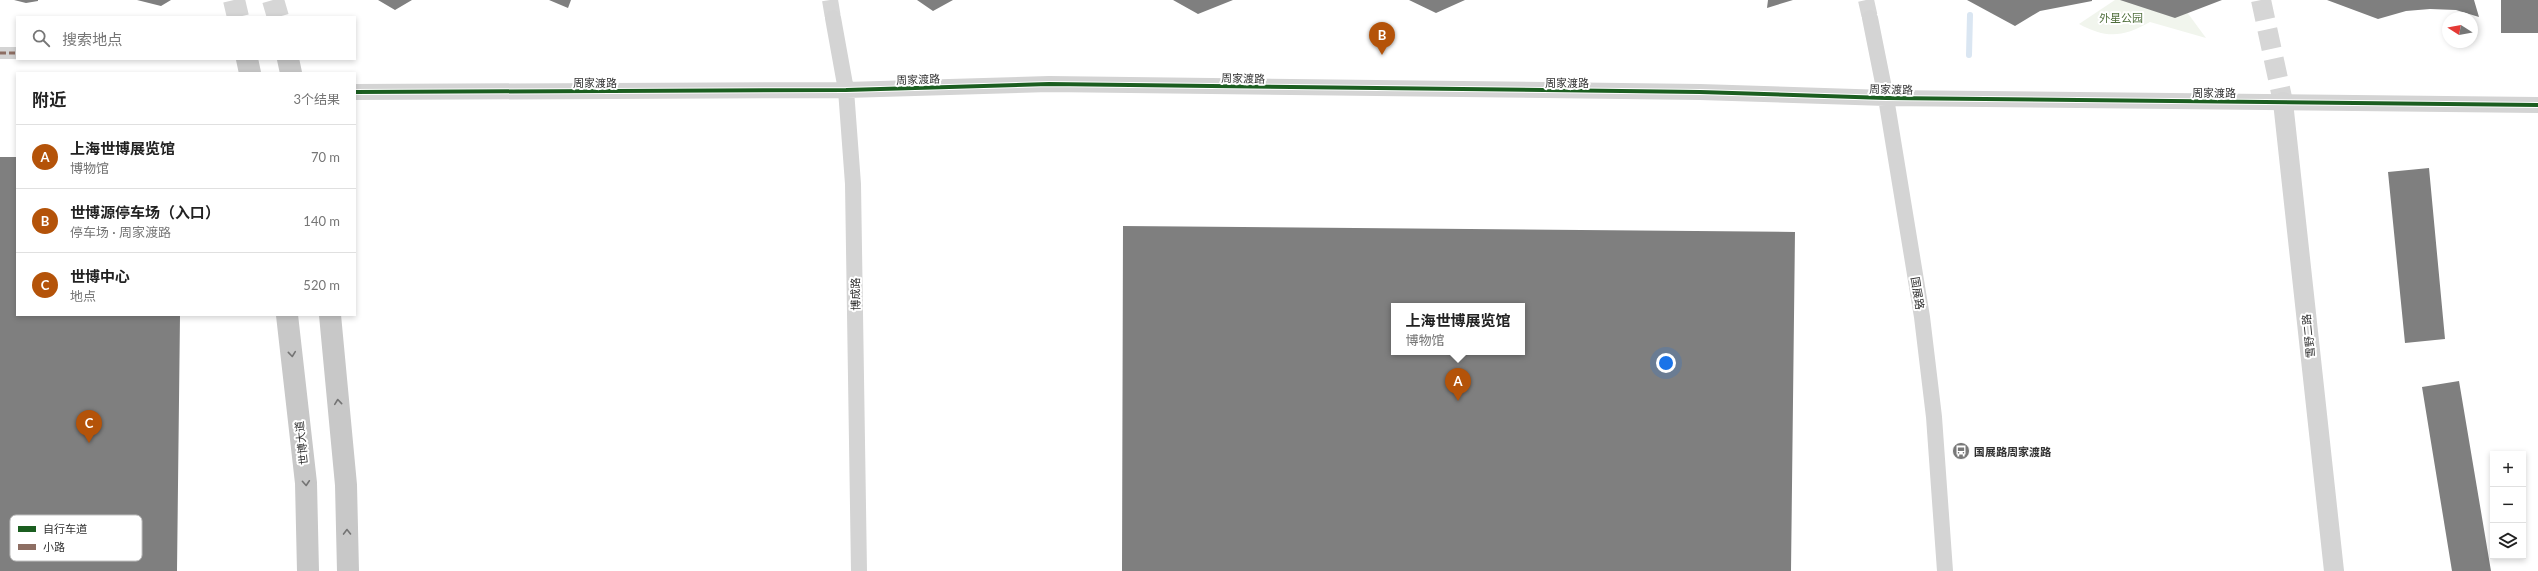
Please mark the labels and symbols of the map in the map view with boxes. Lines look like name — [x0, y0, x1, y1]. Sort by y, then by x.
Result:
park label: 外星公园 — [2099, 11, 2143, 24]
north arrow — [2442, 12, 2478, 48]
pin: B — [1369, 22, 1395, 55]
street label: 周家渡路 — [1221, 71, 1265, 85]
street label: 周家渡路 — [896, 72, 940, 86]
street label: 周家渡路 — [573, 76, 617, 89]
street label: 周家渡路 — [1545, 76, 1589, 89]
street label: 周家渡路 — [1869, 82, 1913, 96]
street label: 周家渡路 — [2192, 86, 2236, 99]
street label: 国展路 — [1909, 276, 1927, 310]
street label: 博成路 — [848, 277, 862, 311]
street label: 雪野二路 — [2299, 313, 2317, 359]
one-way arrow — [287, 351, 296, 357]
your location — [1656, 353, 1676, 373]
pin: A — [1445, 368, 1471, 401]
one-way arrow — [334, 399, 343, 405]
pin: C — [76, 410, 102, 443]
street label: 世博大道 — [292, 420, 310, 466]
bus stop icon: 国展路周家渡路 — [1951, 441, 1971, 461]
place label: 国展路周家渡路 — [1974, 445, 2052, 458]
one-way arrow — [301, 480, 310, 486]
legend — [10, 515, 142, 561]
text: 自行车道 — [43, 522, 87, 535]
one-way arrow — [343, 529, 351, 535]
text: 小路 — [43, 540, 65, 553]

